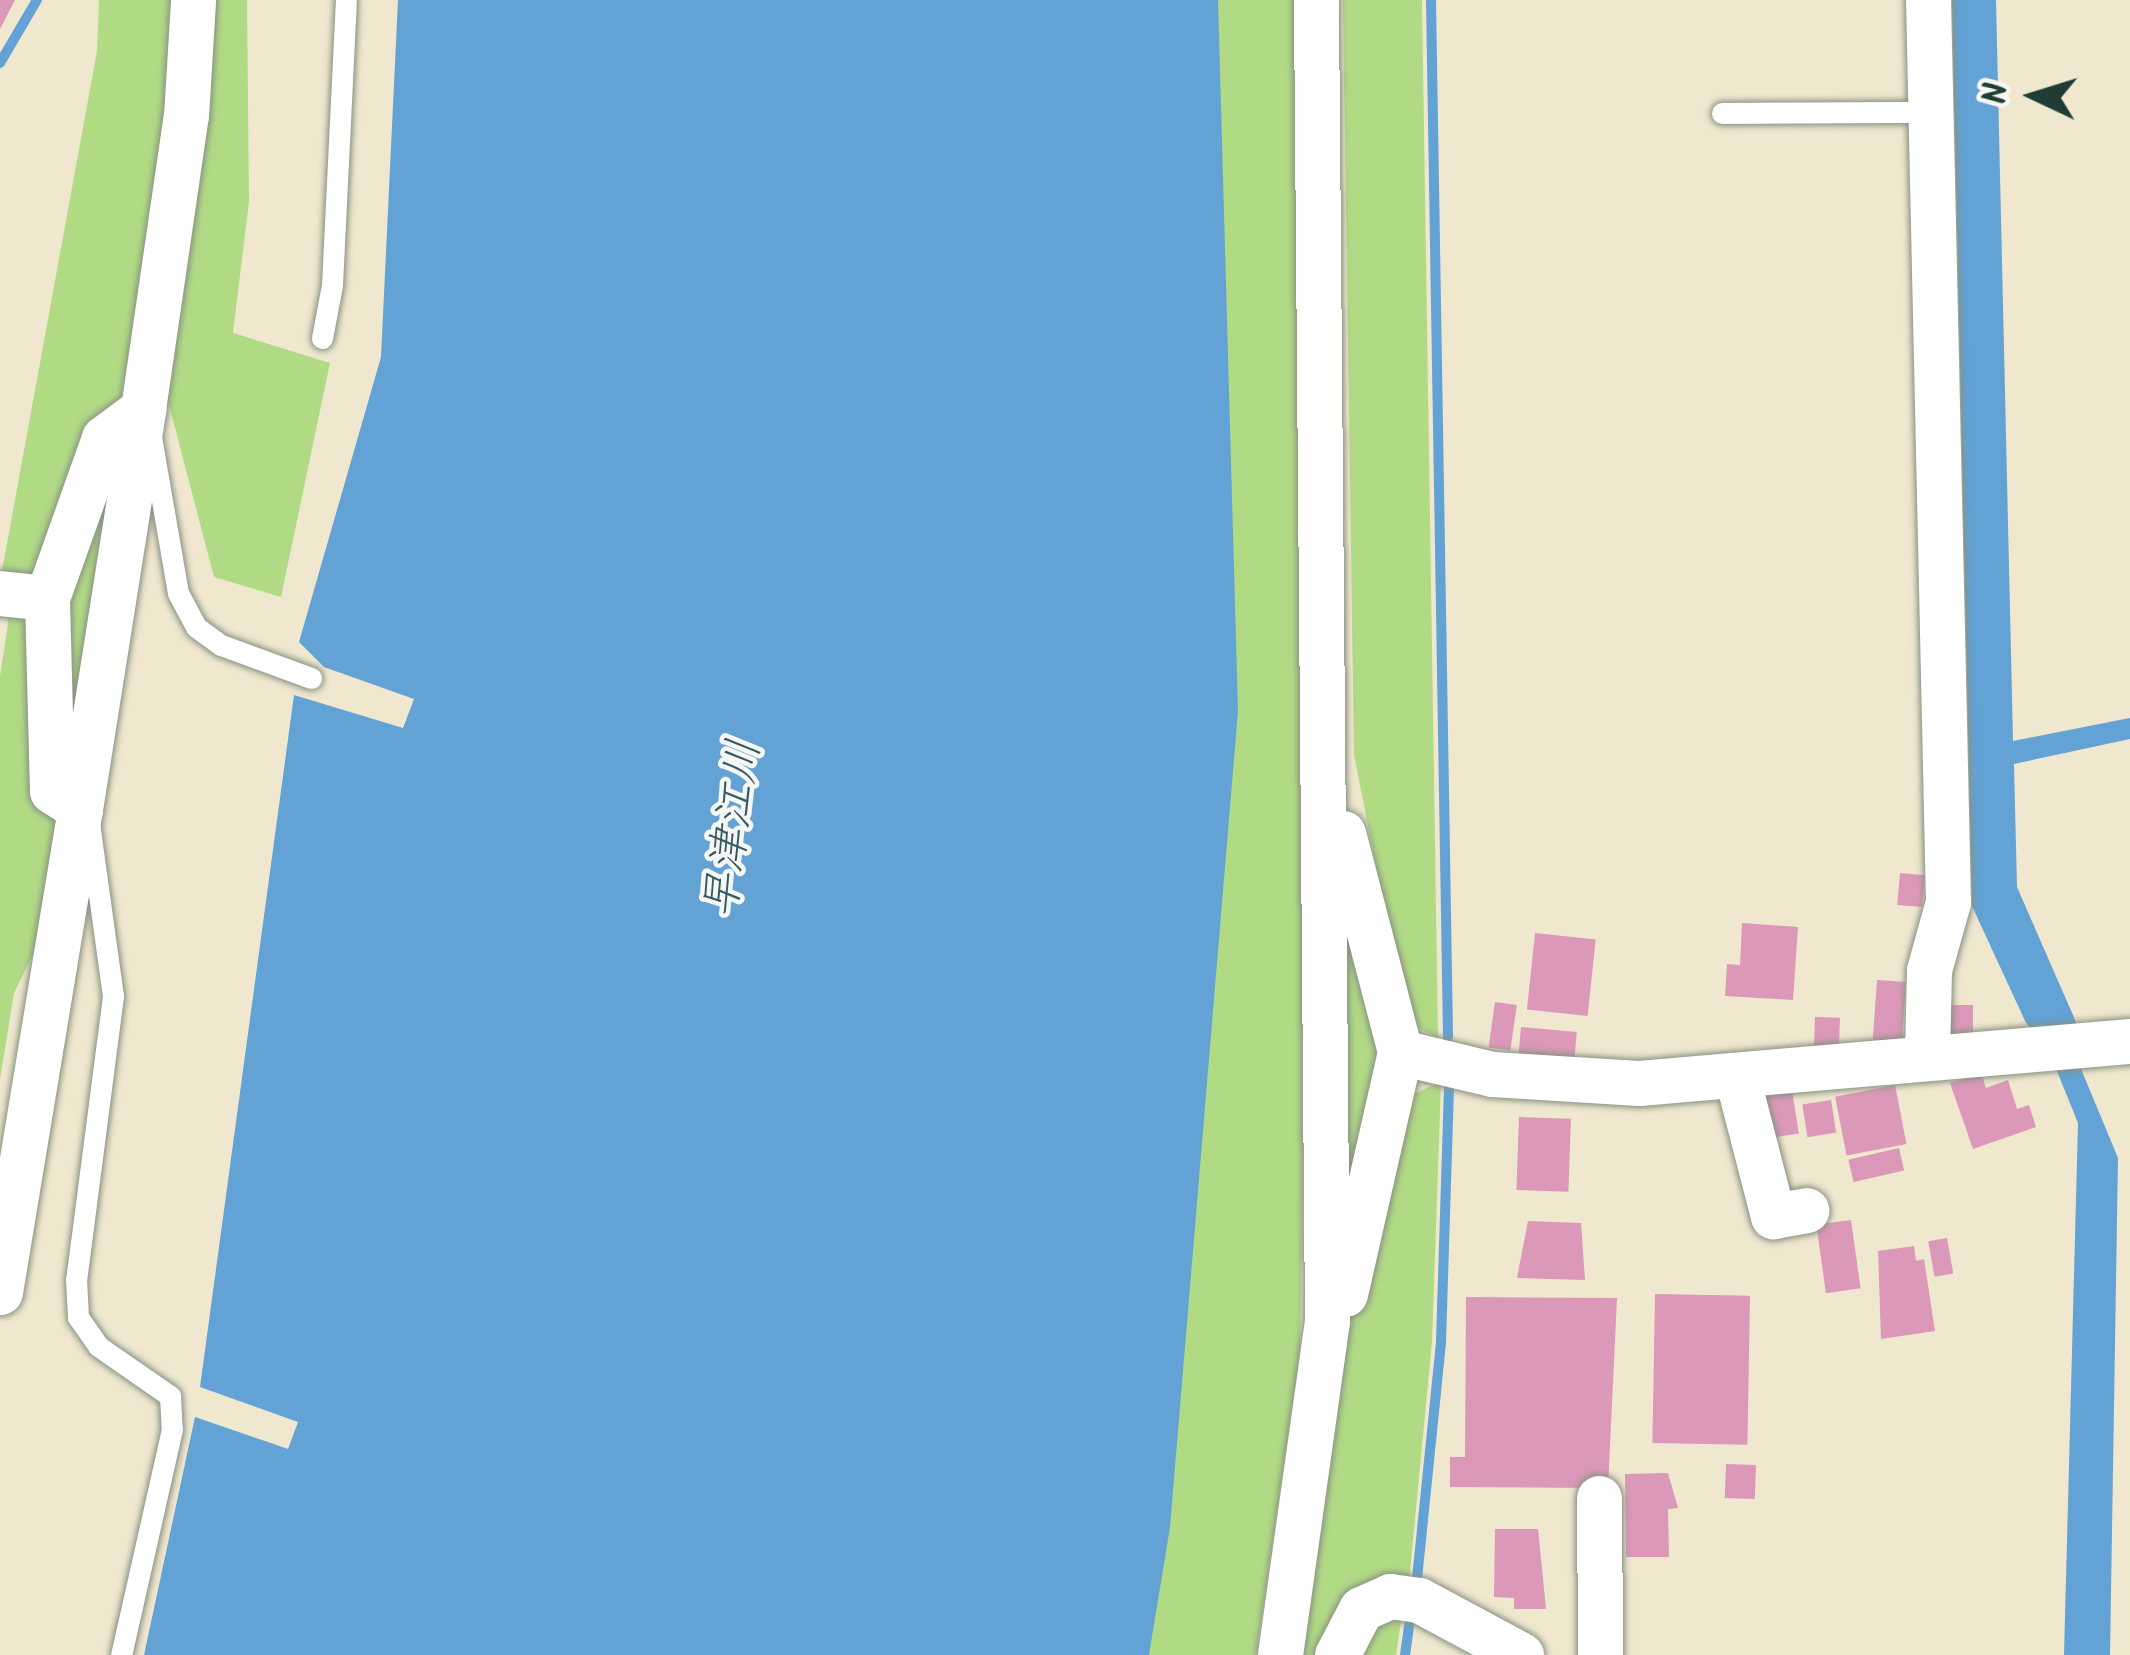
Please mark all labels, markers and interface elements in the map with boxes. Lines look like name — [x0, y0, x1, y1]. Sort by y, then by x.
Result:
north arrow — [1974, 36, 2094, 156]
text: N — [1970, 81, 2025, 106]
water label: 早津江川 — [696, 736, 774, 922]

